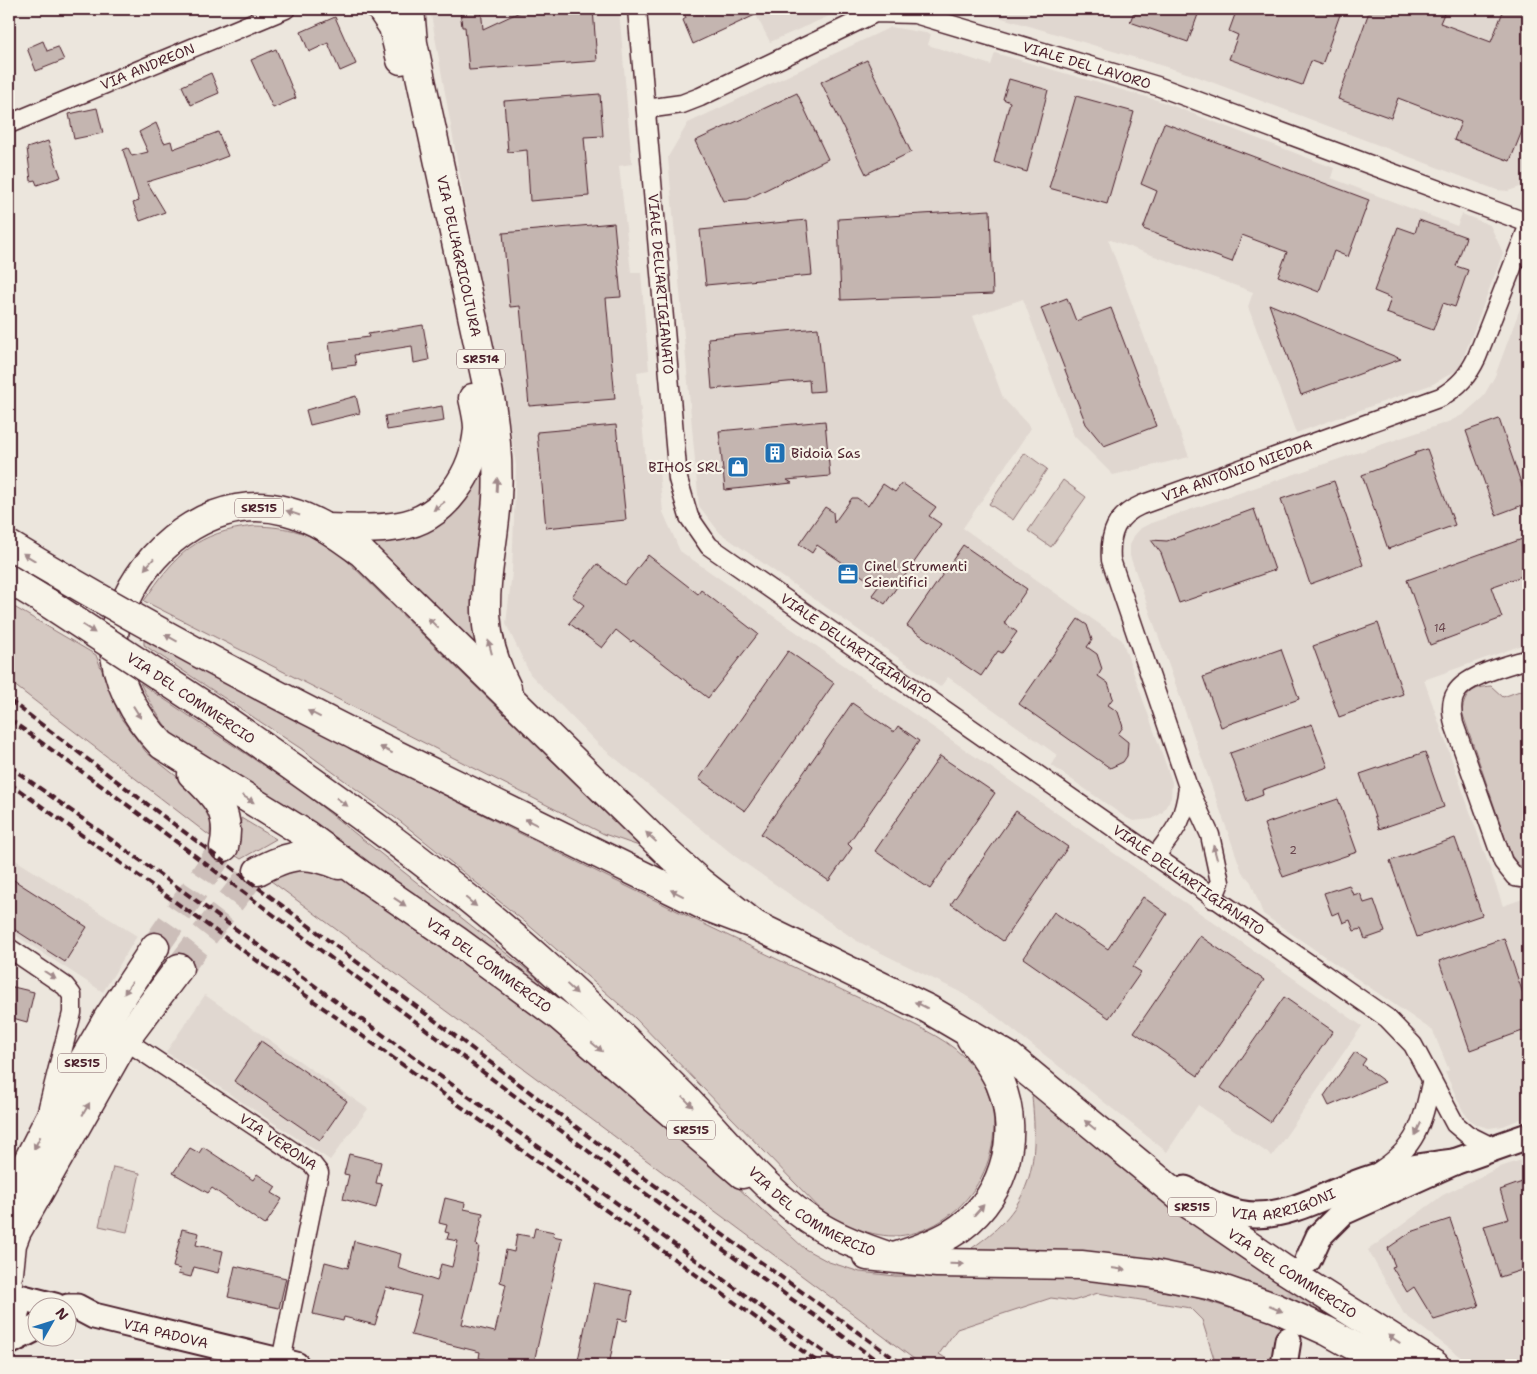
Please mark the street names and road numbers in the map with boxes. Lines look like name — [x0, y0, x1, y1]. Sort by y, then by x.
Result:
street label: VIALE DEL LAVORO — [1020, 37, 1153, 93]
street label: VIA ANDREON — [98, 39, 197, 94]
street label: VIA DELL'AGRICOLTURA — [433, 173, 485, 338]
street label: VIALE DELL'ARTIGIANATO — [644, 193, 678, 375]
road number: SR514 — [457, 349, 505, 368]
street label: VIA ANTONIO NIEDDA — [1160, 435, 1315, 506]
road number: SR515 — [235, 498, 283, 518]
street label: VIALE DELL'ARTIGIANATO — [777, 589, 936, 708]
street label: VIA DEL COMMERCIO — [123, 648, 259, 748]
street label: VIALE DELL'ARTIGIANATO — [1109, 821, 1268, 939]
street label: VIA DEL COMMERCIO — [423, 913, 555, 1017]
road number: SR515 — [58, 1054, 106, 1072]
street label: VIA VERONA — [236, 1109, 321, 1174]
road number: SR515 — [667, 1120, 715, 1140]
street label: VIA DEL COMMERCIO — [744, 1163, 878, 1260]
street label: VIA ARRIGONI — [1229, 1184, 1338, 1224]
road number: SR515 — [1168, 1198, 1216, 1216]
street label: VIA DEL COMMERCIO — [1224, 1224, 1360, 1322]
street label: VIA PADOVA — [121, 1314, 210, 1352]

